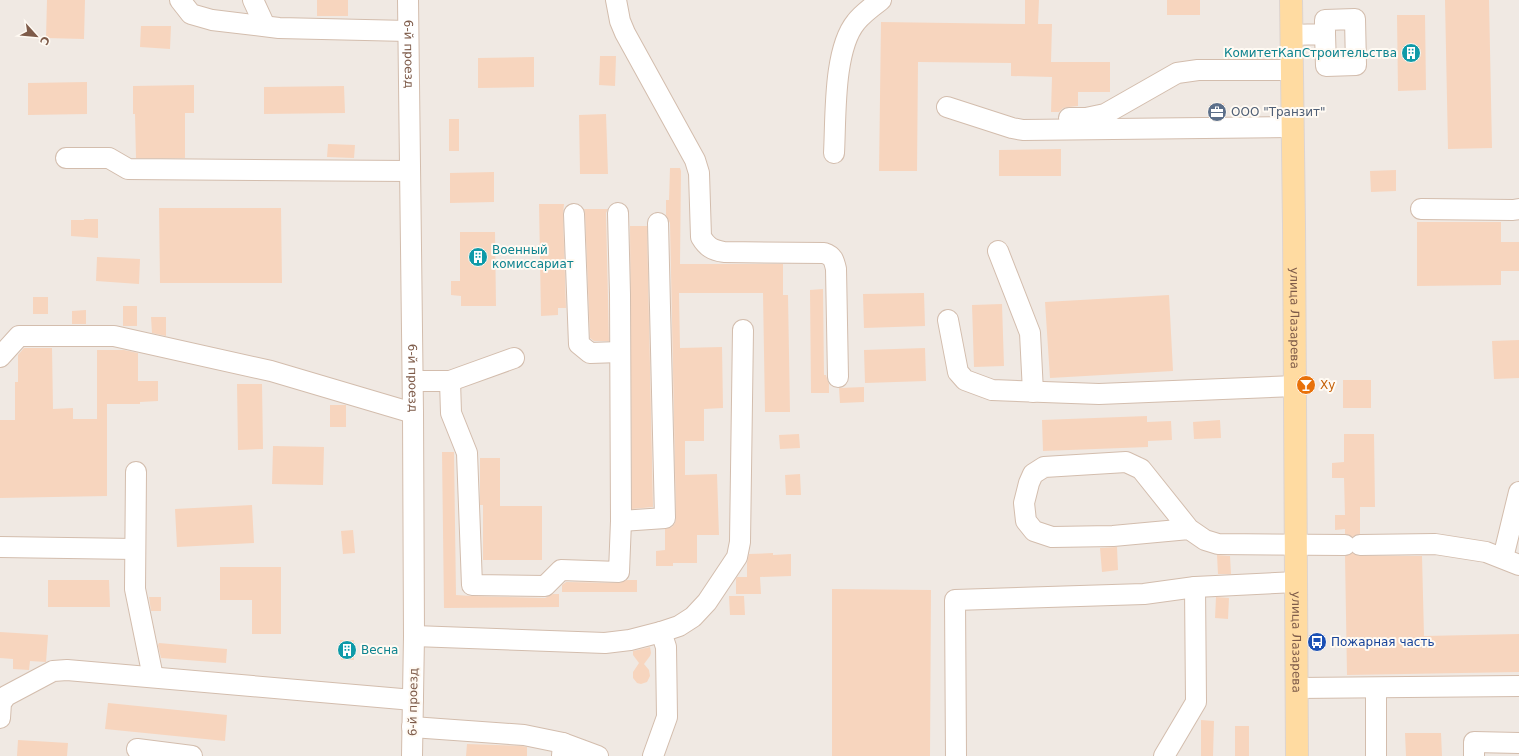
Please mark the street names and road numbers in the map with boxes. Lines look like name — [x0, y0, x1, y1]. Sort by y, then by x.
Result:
street label: 6-й проезд — [401, 20, 416, 88]
street label: улица Лазарева — [1287, 267, 1302, 369]
street label: 6-й проезд — [405, 344, 420, 412]
street label: улица Лазарева — [1289, 591, 1304, 693]
street label: 6-й проезд — [405, 668, 421, 736]

